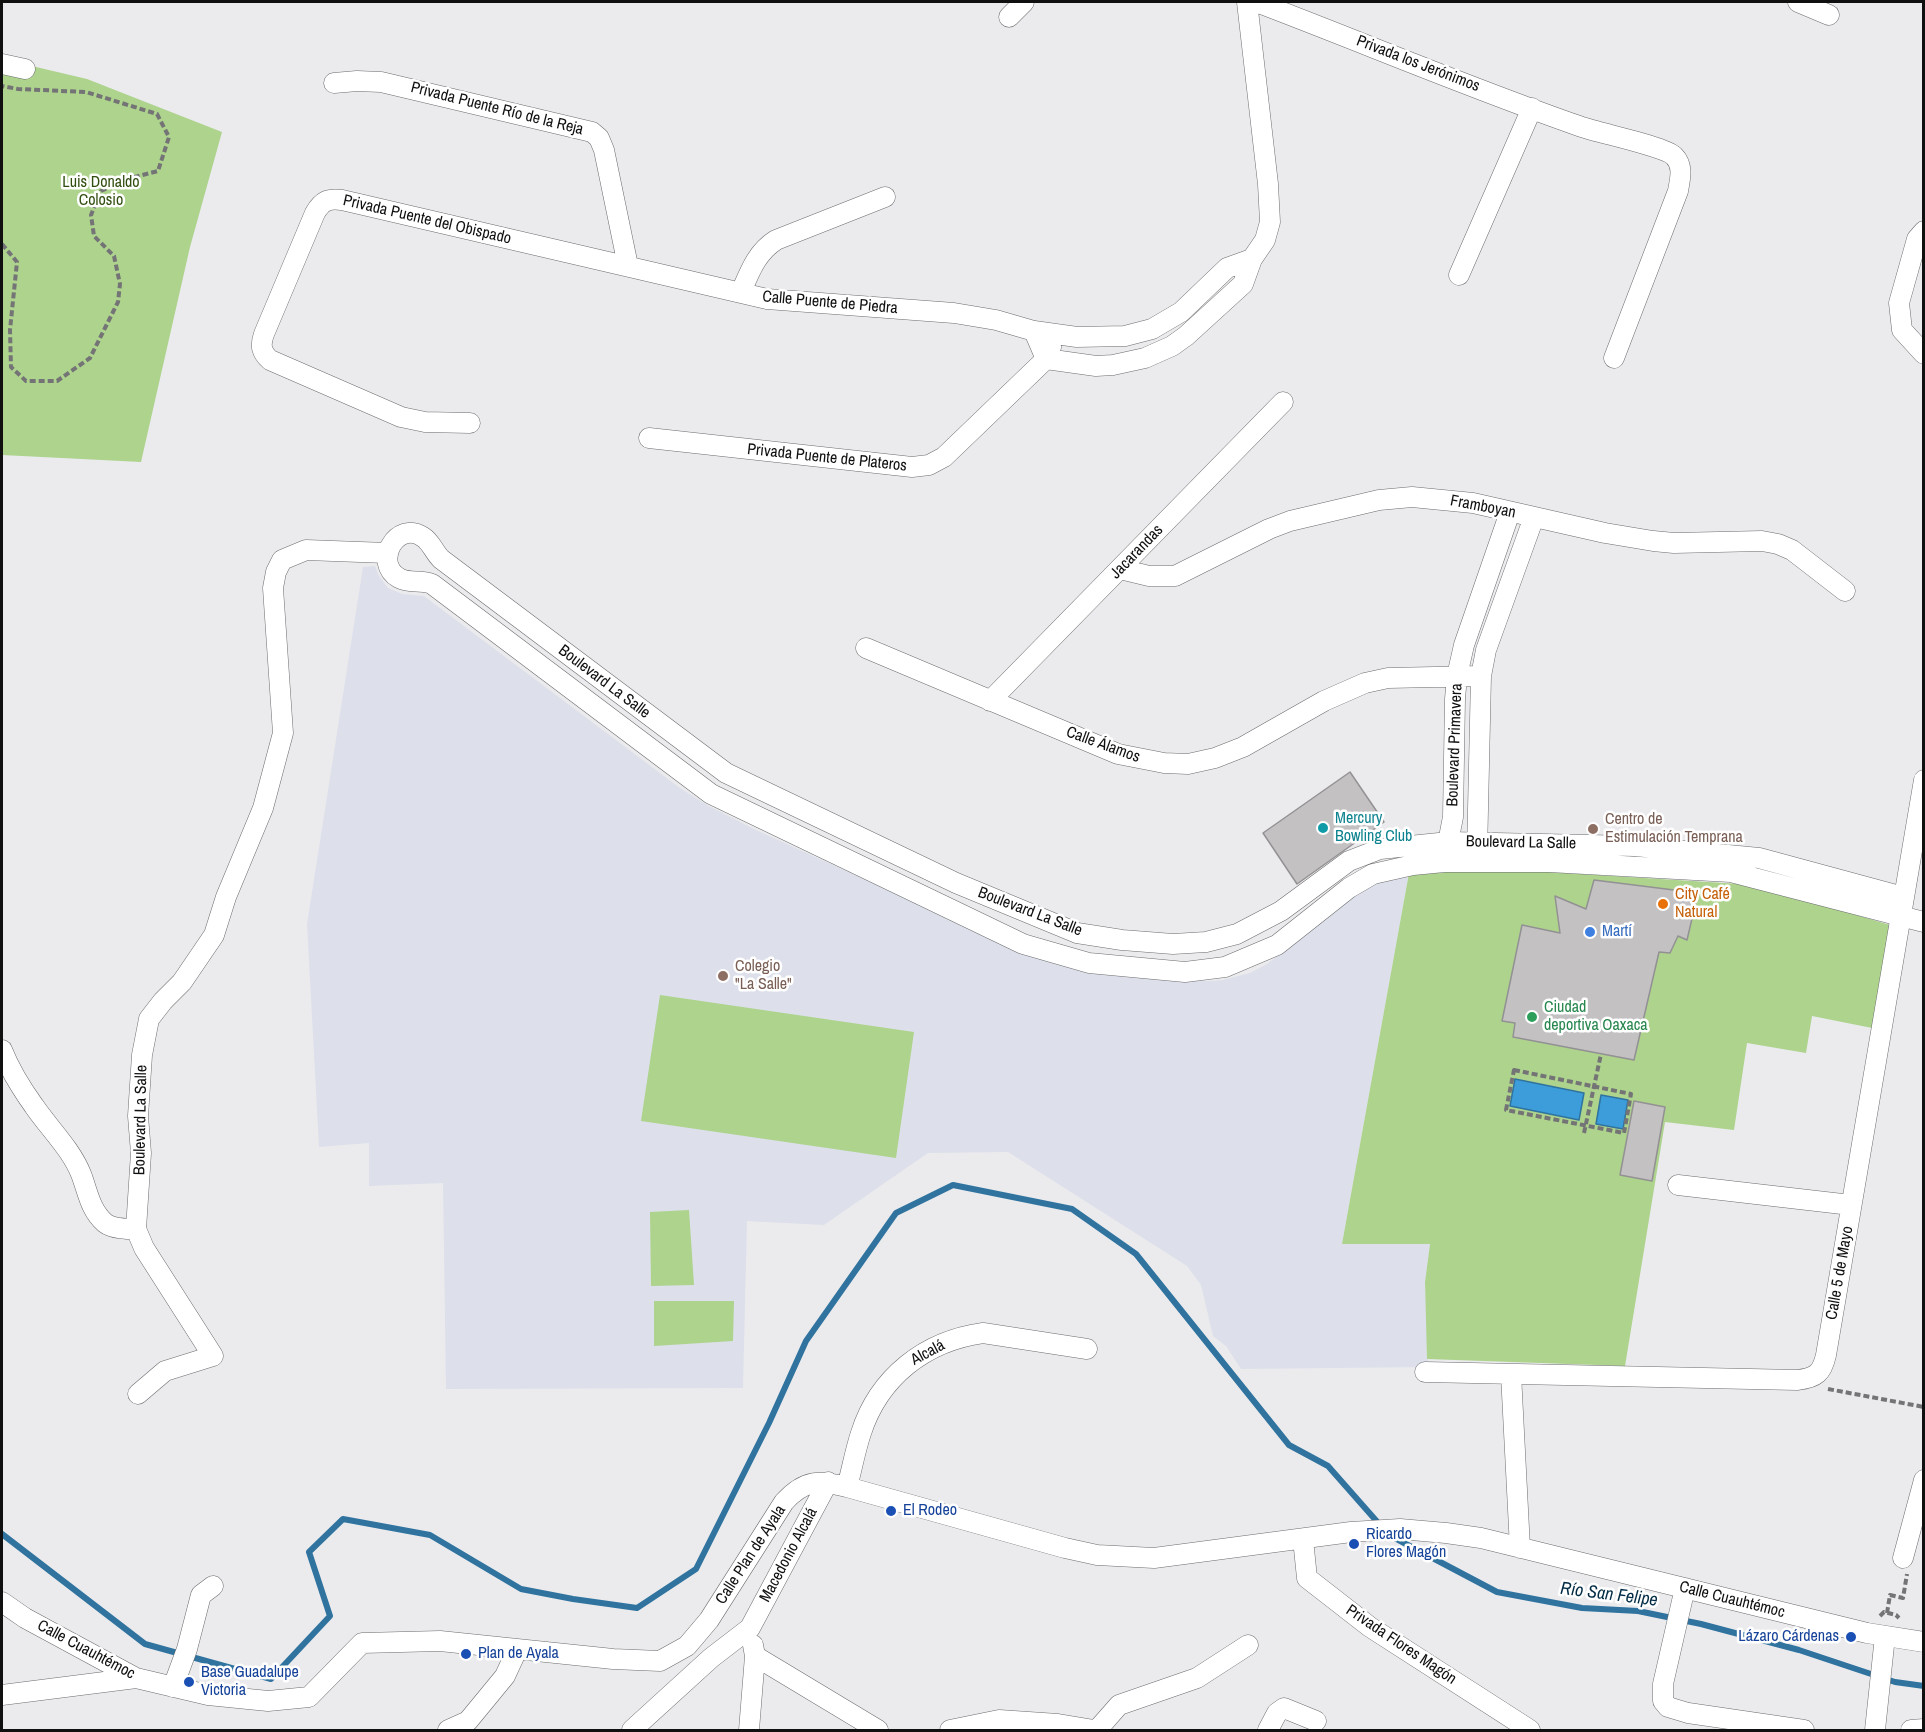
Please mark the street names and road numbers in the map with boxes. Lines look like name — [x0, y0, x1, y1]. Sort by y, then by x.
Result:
street label: Privada los Jerónimos — [1354, 32, 1482, 96]
street label: Privada Puente Río de la Reja — [409, 78, 585, 140]
street label: Privada Puente del Obispado — [341, 191, 513, 249]
street label: Calle Puente de Piedra — [762, 288, 898, 318]
street label: Privada Puente de Plateros — [746, 440, 908, 476]
street label: Framboyan — [1449, 491, 1517, 523]
street label: Jacarandas — [1107, 521, 1167, 583]
street label: Boulevard La Salle — [554, 641, 654, 723]
street label: Boulevard Primavera — [1443, 683, 1467, 807]
street label: Calle Álamos — [1063, 723, 1143, 767]
street label: Boulevard La Salle — [1466, 832, 1576, 854]
street label: Boulevard La Salle — [975, 883, 1085, 941]
street label: Boulevard La Salle — [130, 1065, 152, 1175]
street label: Calle 5 de Mayo — [1822, 1225, 1858, 1321]
street label: Alcalá — [908, 1336, 948, 1370]
street label: Calle Plan de Ayala — [712, 1502, 790, 1608]
street label: Macedonio Alcalá — [756, 1504, 822, 1606]
street label: Calle Cuauhtémoc — [1677, 1578, 1787, 1622]
street label: Privada Flores Magón — [1342, 1601, 1460, 1689]
street label: Calle Cuauhtémoc — [34, 1616, 138, 1684]

